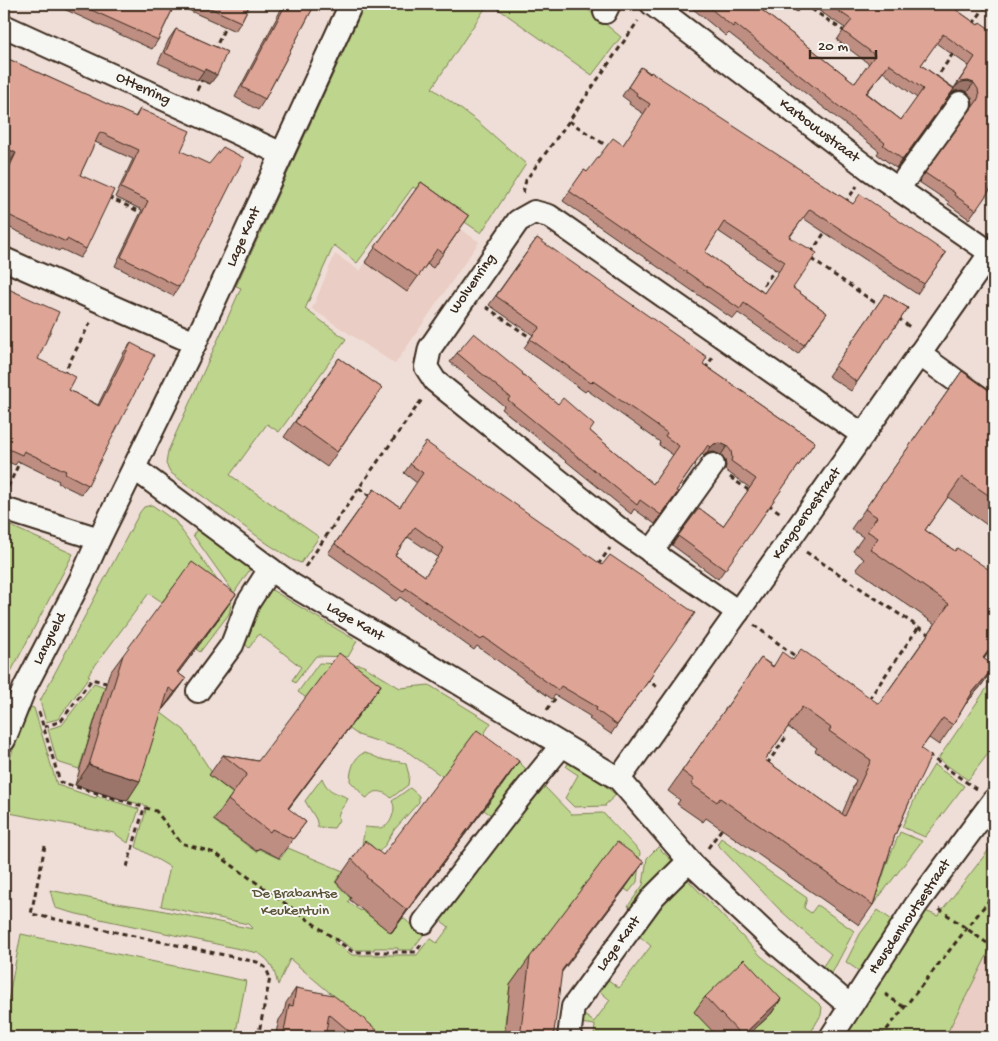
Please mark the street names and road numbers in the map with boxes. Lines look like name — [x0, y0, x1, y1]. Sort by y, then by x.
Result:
street label: Otterring — [113, 68, 173, 110]
street label: Karbouwstraat — [775, 95, 864, 168]
street label: Lage Kant — [223, 203, 266, 270]
street label: Wolvenring — [446, 250, 500, 318]
street label: Kangoeroestraat — [769, 463, 847, 564]
street label: Lage Kant — [323, 598, 389, 647]
street label: Langveld — [29, 609, 71, 668]
street label: Heusdenhoutsestraat — [865, 855, 956, 978]
street label: Lage Kant — [593, 912, 646, 975]

